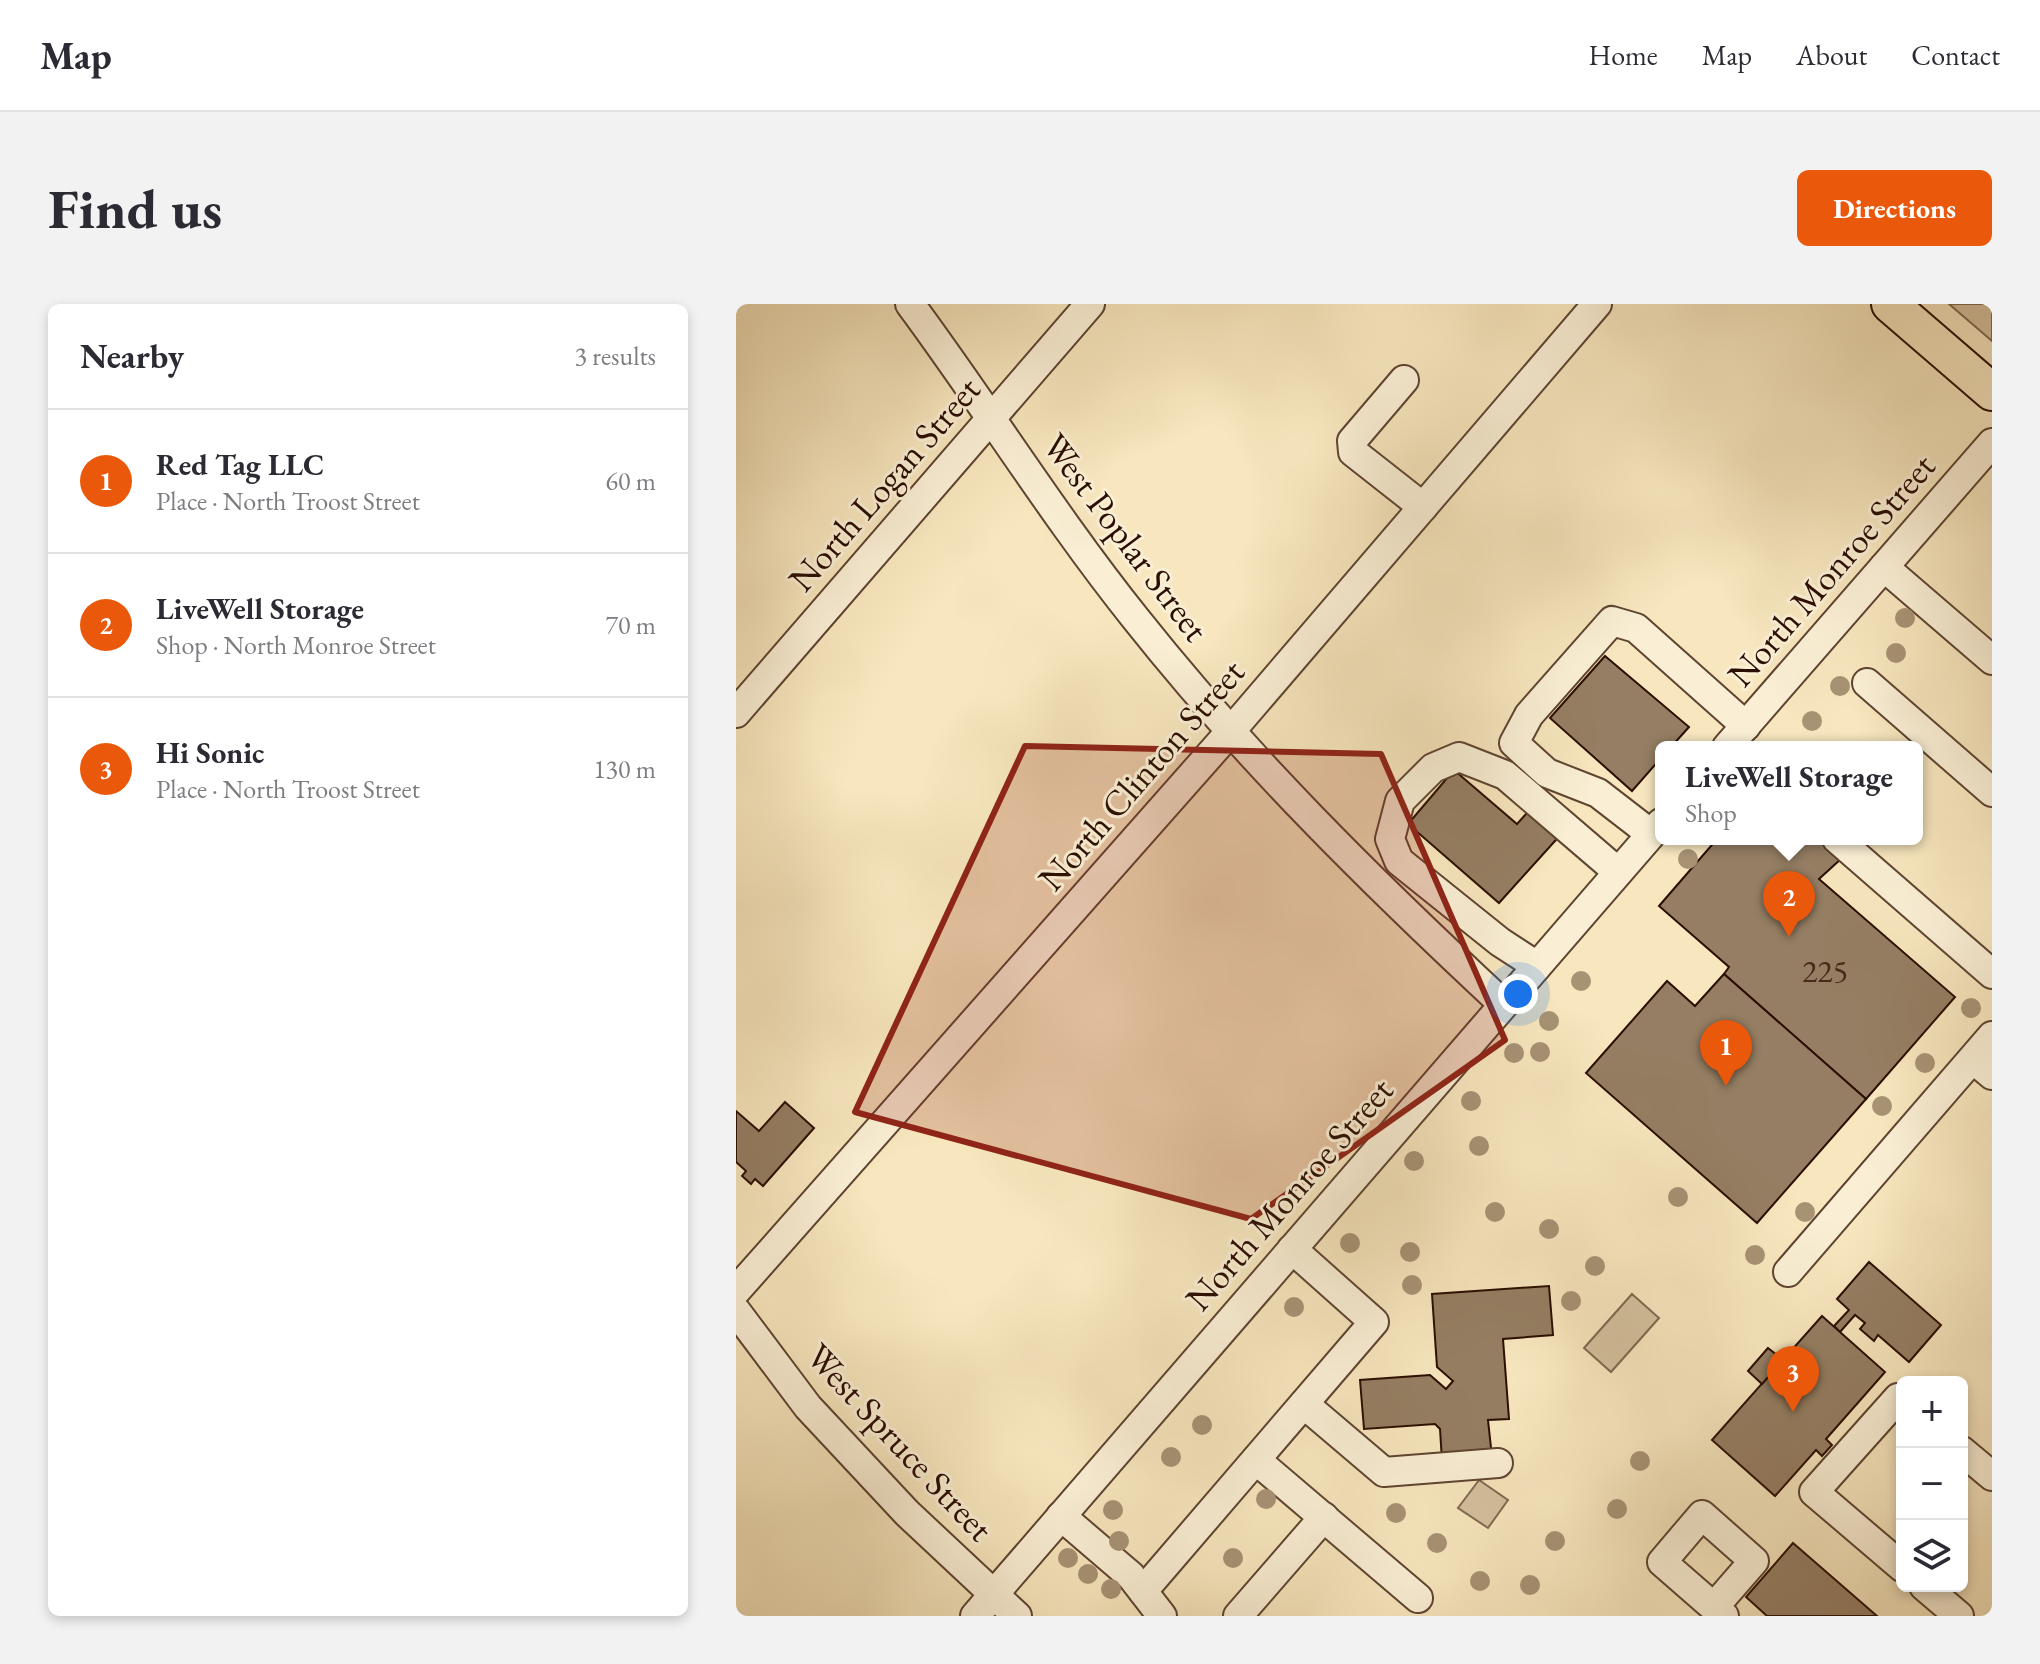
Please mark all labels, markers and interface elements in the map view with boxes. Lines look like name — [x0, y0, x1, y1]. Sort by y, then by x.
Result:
text: Map — [40, 31, 112, 80]
text: Home — [1588, 37, 1658, 73]
text: Map — [1702, 37, 1752, 73]
text: About — [1796, 37, 1867, 73]
text: Contact — [1911, 37, 2000, 73]
button: Directions — [1797, 170, 1992, 246]
text: Find us — [48, 172, 222, 245]
text: Nearby — [80, 334, 184, 378]
text: 3 results — [575, 339, 656, 373]
street label: North Logan Street — [778, 366, 991, 601]
street label: West Poplar Street — [1032, 423, 1220, 651]
street label: North Monroe Street — [1717, 443, 1946, 696]
text: Red Tag LLC — [156, 445, 324, 484]
text: 1 — [99, 464, 113, 498]
text: 60 m — [606, 464, 656, 498]
text: Place · North Troost Street — [156, 484, 420, 518]
text: LiveWell Storage — [156, 589, 364, 628]
text: 2 — [99, 608, 113, 642]
text: 70 m — [606, 608, 656, 642]
text: Shop · North Monroe Street — [156, 628, 436, 662]
street label: North Clinton Street — [1028, 649, 1255, 901]
text: Hi Sonic — [156, 733, 264, 772]
popup — [1655, 741, 1923, 845]
text: 3 — [99, 752, 113, 786]
text: 130 m — [593, 752, 656, 786]
text: LiveWell Storage — [1685, 757, 1893, 796]
text: Place · North Troost Street — [156, 772, 420, 806]
text: Shop — [1685, 796, 1737, 830]
pin: 2 — [1763, 871, 1815, 937]
house number: 225 — [1802, 950, 1848, 992]
your location — [1498, 974, 1538, 1014]
pin: 1 — [1700, 1020, 1752, 1086]
street label: North Monroe Street — [1175, 1067, 1404, 1320]
street label: West Spruce Street — [796, 1333, 1004, 1552]
pin: 3 — [1767, 1346, 1819, 1412]
map controls — [1896, 1376, 1968, 1592]
button: + — [1896, 1376, 1968, 1448]
button: − — [1896, 1448, 1968, 1520]
button: layers — [1896, 1520, 1968, 1592]

